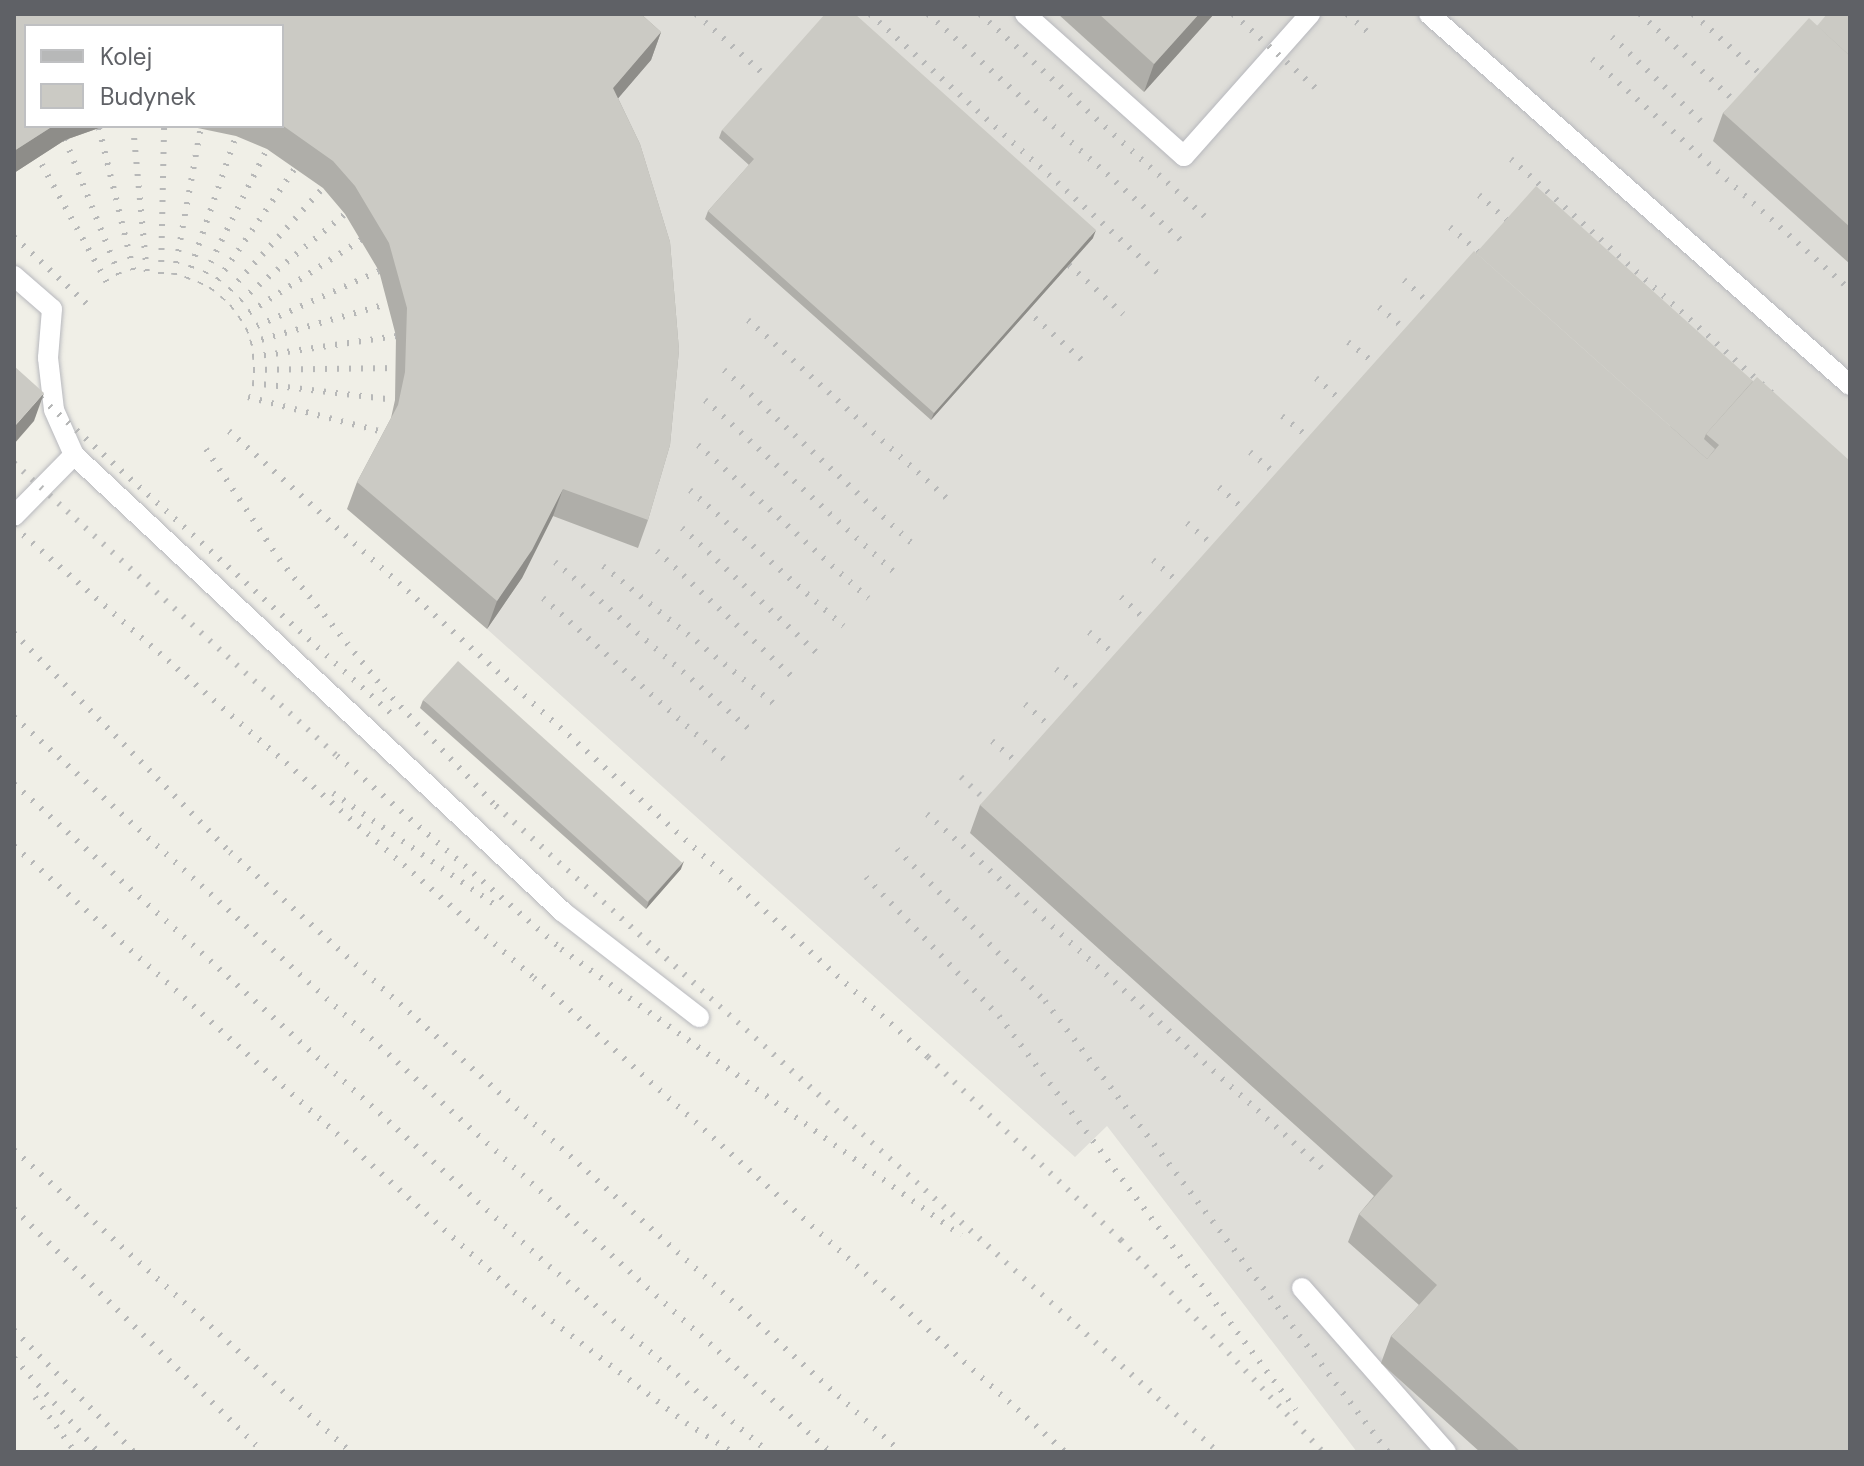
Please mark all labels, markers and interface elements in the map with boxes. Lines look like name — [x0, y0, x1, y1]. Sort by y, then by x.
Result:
legend — [24, 24, 284, 128]
text: Kolej — [100, 41, 152, 72]
text: Budynek — [100, 81, 196, 112]

